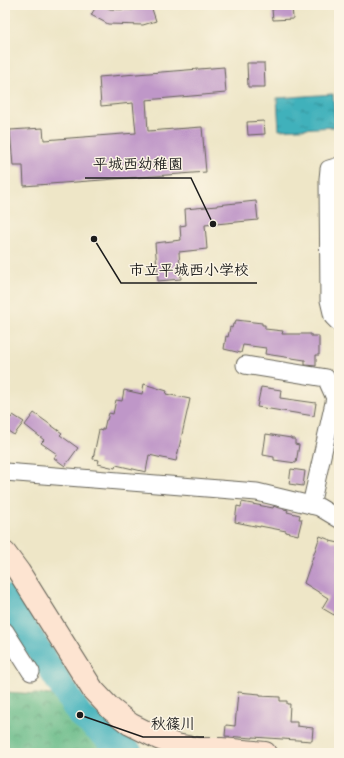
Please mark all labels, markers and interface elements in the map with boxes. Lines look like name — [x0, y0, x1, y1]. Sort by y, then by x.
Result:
callout: 平城西幼稚園 — [85, 151, 191, 178]
text: 平城西幼稚園 — [93, 154, 183, 176]
callout: 市立平城西小学校 — [121, 256, 257, 283]
text: 市立平城西小学校 — [129, 260, 249, 282]
callout: 秋篠川 — [143, 710, 204, 737]
text: 秋篠川 — [150, 714, 196, 736]

